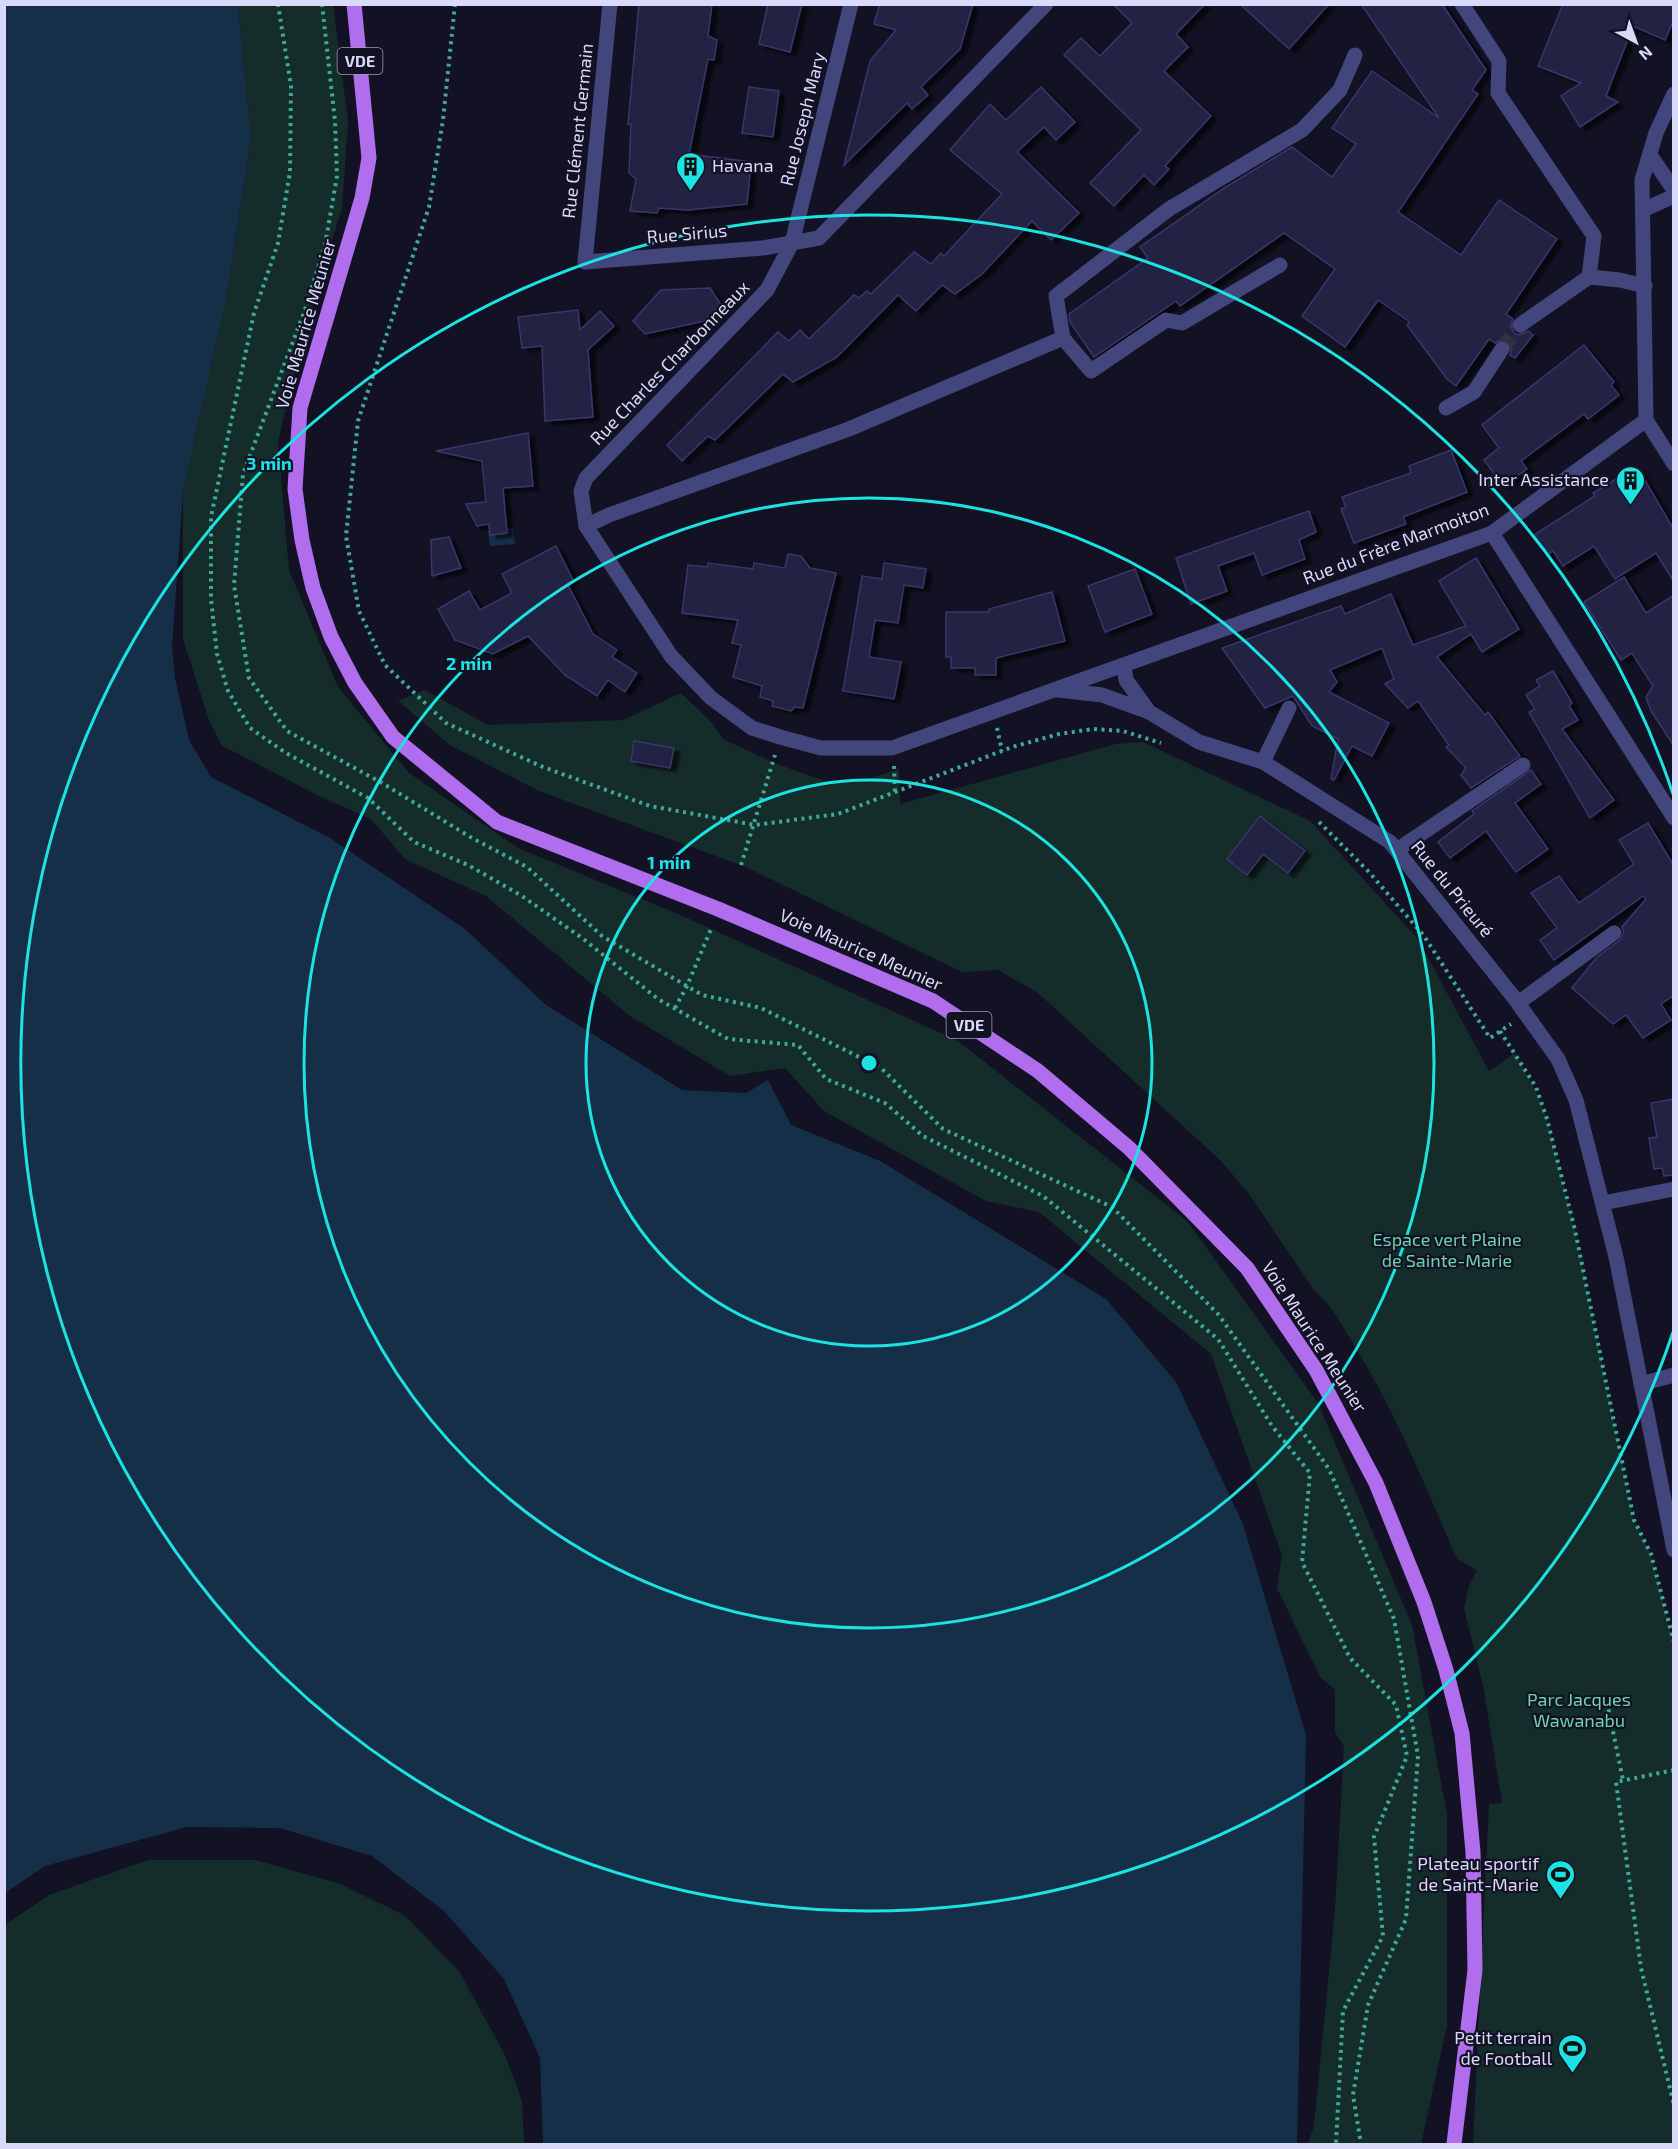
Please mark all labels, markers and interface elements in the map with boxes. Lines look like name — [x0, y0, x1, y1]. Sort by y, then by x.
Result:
north arrow — [1606, 12, 1666, 72]
street label: Rue Clément Germain — [557, 42, 597, 219]
text: N — [1636, 43, 1657, 65]
road number: VDE — [338, 48, 382, 74]
street label: Rue Joseph Mary — [775, 49, 829, 188]
building icon: Havana — [675, 150, 707, 192]
place label: Havana — [712, 154, 774, 176]
street label: Rue Sirius — [646, 219, 728, 247]
street label: Voie Maurice Meunier — [270, 236, 340, 411]
street label: Rue Charles Charbonneaux — [585, 275, 754, 449]
text: 3 min — [246, 452, 292, 474]
building icon: Inter Assistance — [1614, 464, 1646, 506]
place label: Inter Assistance — [1478, 468, 1609, 490]
street label: Rue du Frère Marmoiton — [1300, 497, 1492, 589]
text: 2 min — [446, 652, 492, 674]
street label: Rue du Prieuré — [1407, 835, 1499, 941]
text: 1 min — [647, 851, 691, 873]
street label: Voie Maurice Meunier — [776, 903, 946, 995]
road number: VDE — [946, 1012, 992, 1038]
centre of rings — [859, 1053, 879, 1073]
park label: Espace vert Plaine de Sainte-Marie — [1372, 1228, 1522, 1271]
street label: Voie Maurice Meunier — [1258, 1257, 1372, 1416]
park label: Parc Jacques Wawanabu — [1527, 1688, 1631, 1731]
place label: Plateau sportif de Saint-Marie — [1417, 1852, 1540, 1895]
sports icon: Plateau sportif de Saint-Marie — [1544, 1858, 1576, 1900]
place label: Petit terrain de Football — [1454, 2026, 1553, 2069]
sports icon: Petit terrain de Football — [1557, 2032, 1589, 2074]

